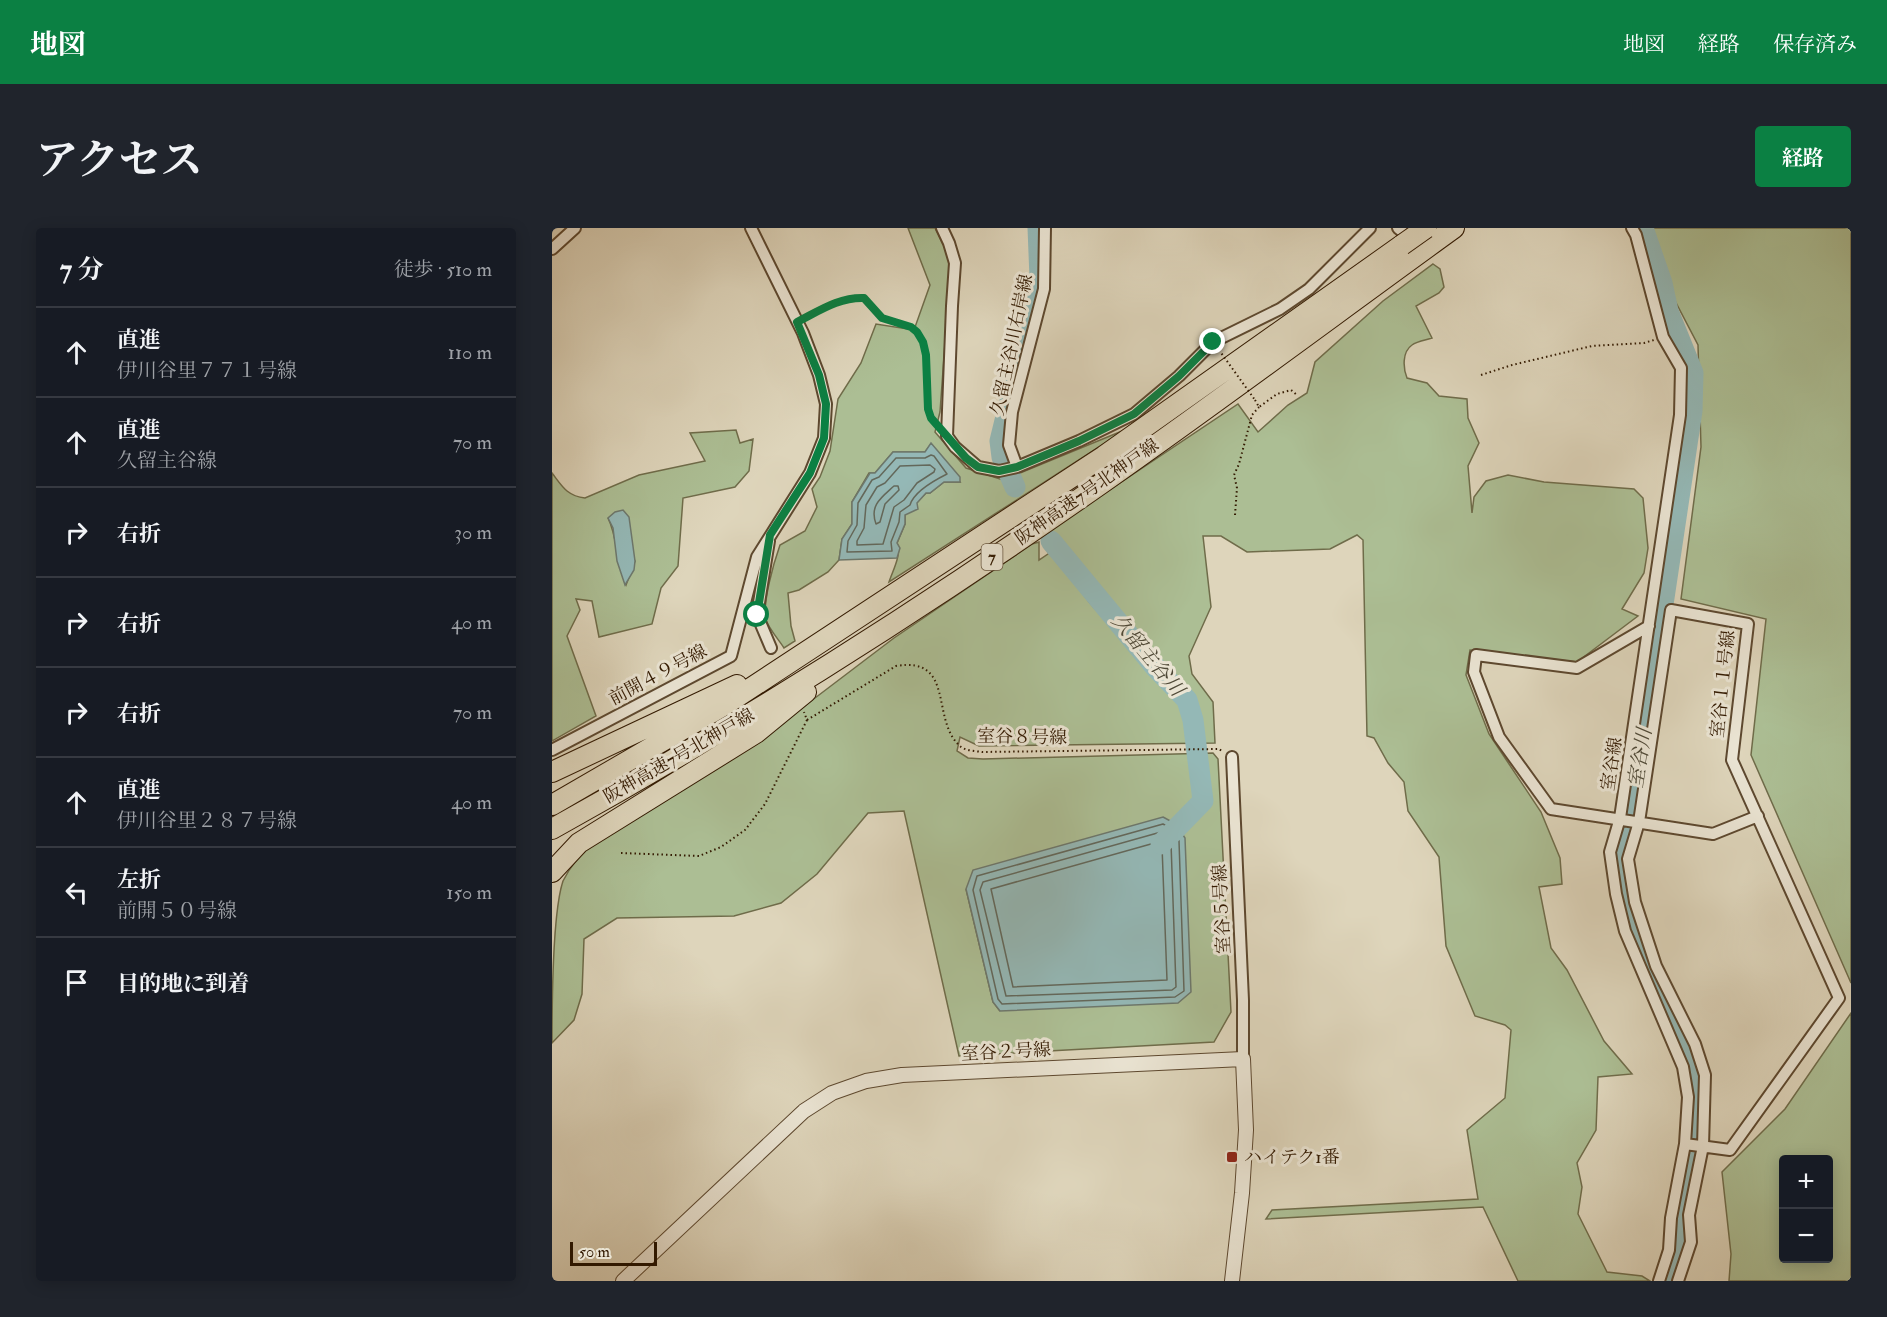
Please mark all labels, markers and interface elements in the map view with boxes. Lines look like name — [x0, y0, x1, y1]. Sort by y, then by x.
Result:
text: 地図 — [30, 28, 86, 63]
text: 地図 — [1623, 31, 1665, 58]
text: 経路 — [1698, 31, 1740, 58]
text: 保存済み — [1773, 31, 1857, 58]
button: 経路 — [1755, 126, 1851, 187]
text: アクセス — [36, 135, 203, 187]
text: 7 分 — [60, 254, 103, 286]
text: 徒歩 · 510 m — [394, 257, 492, 282]
street label: 久留主谷川右岸線 — [986, 272, 1038, 418]
text: 直進 — [117, 326, 161, 354]
route end — [1199, 328, 1225, 354]
icon: ahead — [60, 336, 93, 369]
text: 110 m — [448, 340, 492, 365]
text: 伊川谷里７７１号線 — [117, 358, 297, 383]
text: 直進 — [117, 416, 161, 444]
icon: ahead — [60, 426, 93, 459]
text: 70 m — [453, 430, 492, 455]
street label: 阪神高速7号北神戸線 — [1011, 434, 1163, 550]
text: 久留主谷線 — [117, 448, 217, 473]
icon: right — [60, 516, 93, 549]
text: 右折 — [117, 520, 161, 548]
text: 30 m — [454, 520, 492, 545]
road number: 7 — [982, 544, 1002, 570]
route start — [743, 601, 769, 627]
icon: right — [60, 606, 93, 639]
water label: 久留主谷川 — [1106, 609, 1191, 703]
text: 右折 — [117, 610, 161, 638]
text: 40 m — [451, 610, 492, 635]
street label: 室谷１１号線 — [1706, 629, 1740, 739]
street label: 前開４９号線 — [605, 639, 711, 711]
icon: right — [60, 696, 93, 729]
text: 右折 — [117, 700, 161, 728]
text: 70 m — [453, 700, 492, 725]
street label: 阪神高速7号北神戸線 — [600, 703, 758, 809]
water label: 室谷川 — [1623, 724, 1657, 790]
street label: 室谷８号線 — [977, 725, 1067, 749]
street label: 室谷線 — [1596, 736, 1628, 792]
text: 直進 — [117, 776, 161, 804]
icon: ahead — [60, 786, 93, 819]
text: 40 m — [451, 790, 492, 815]
text: 伊川谷里２８７号線 — [117, 808, 297, 833]
street label: 室谷５号線 — [1208, 863, 1236, 955]
text: 左折 — [117, 866, 161, 894]
icon: left — [60, 876, 93, 909]
text: 150 m — [446, 880, 492, 905]
text: 前開５０号線 — [117, 898, 237, 923]
icon: arrive — [60, 966, 93, 999]
text: 目的地に到着 — [117, 970, 249, 998]
street label: 室谷２号線 — [960, 1038, 1052, 1066]
place label: ハイテク1番 — [1244, 1146, 1340, 1169]
marker: ハイテク1番 — [1225, 1150, 1239, 1164]
map controls — [1779, 1155, 1833, 1263]
button: + — [1779, 1155, 1833, 1209]
button: − — [1779, 1209, 1833, 1263]
scale bar — [570, 1239, 657, 1266]
text: 50 m — [579, 1242, 610, 1262]

